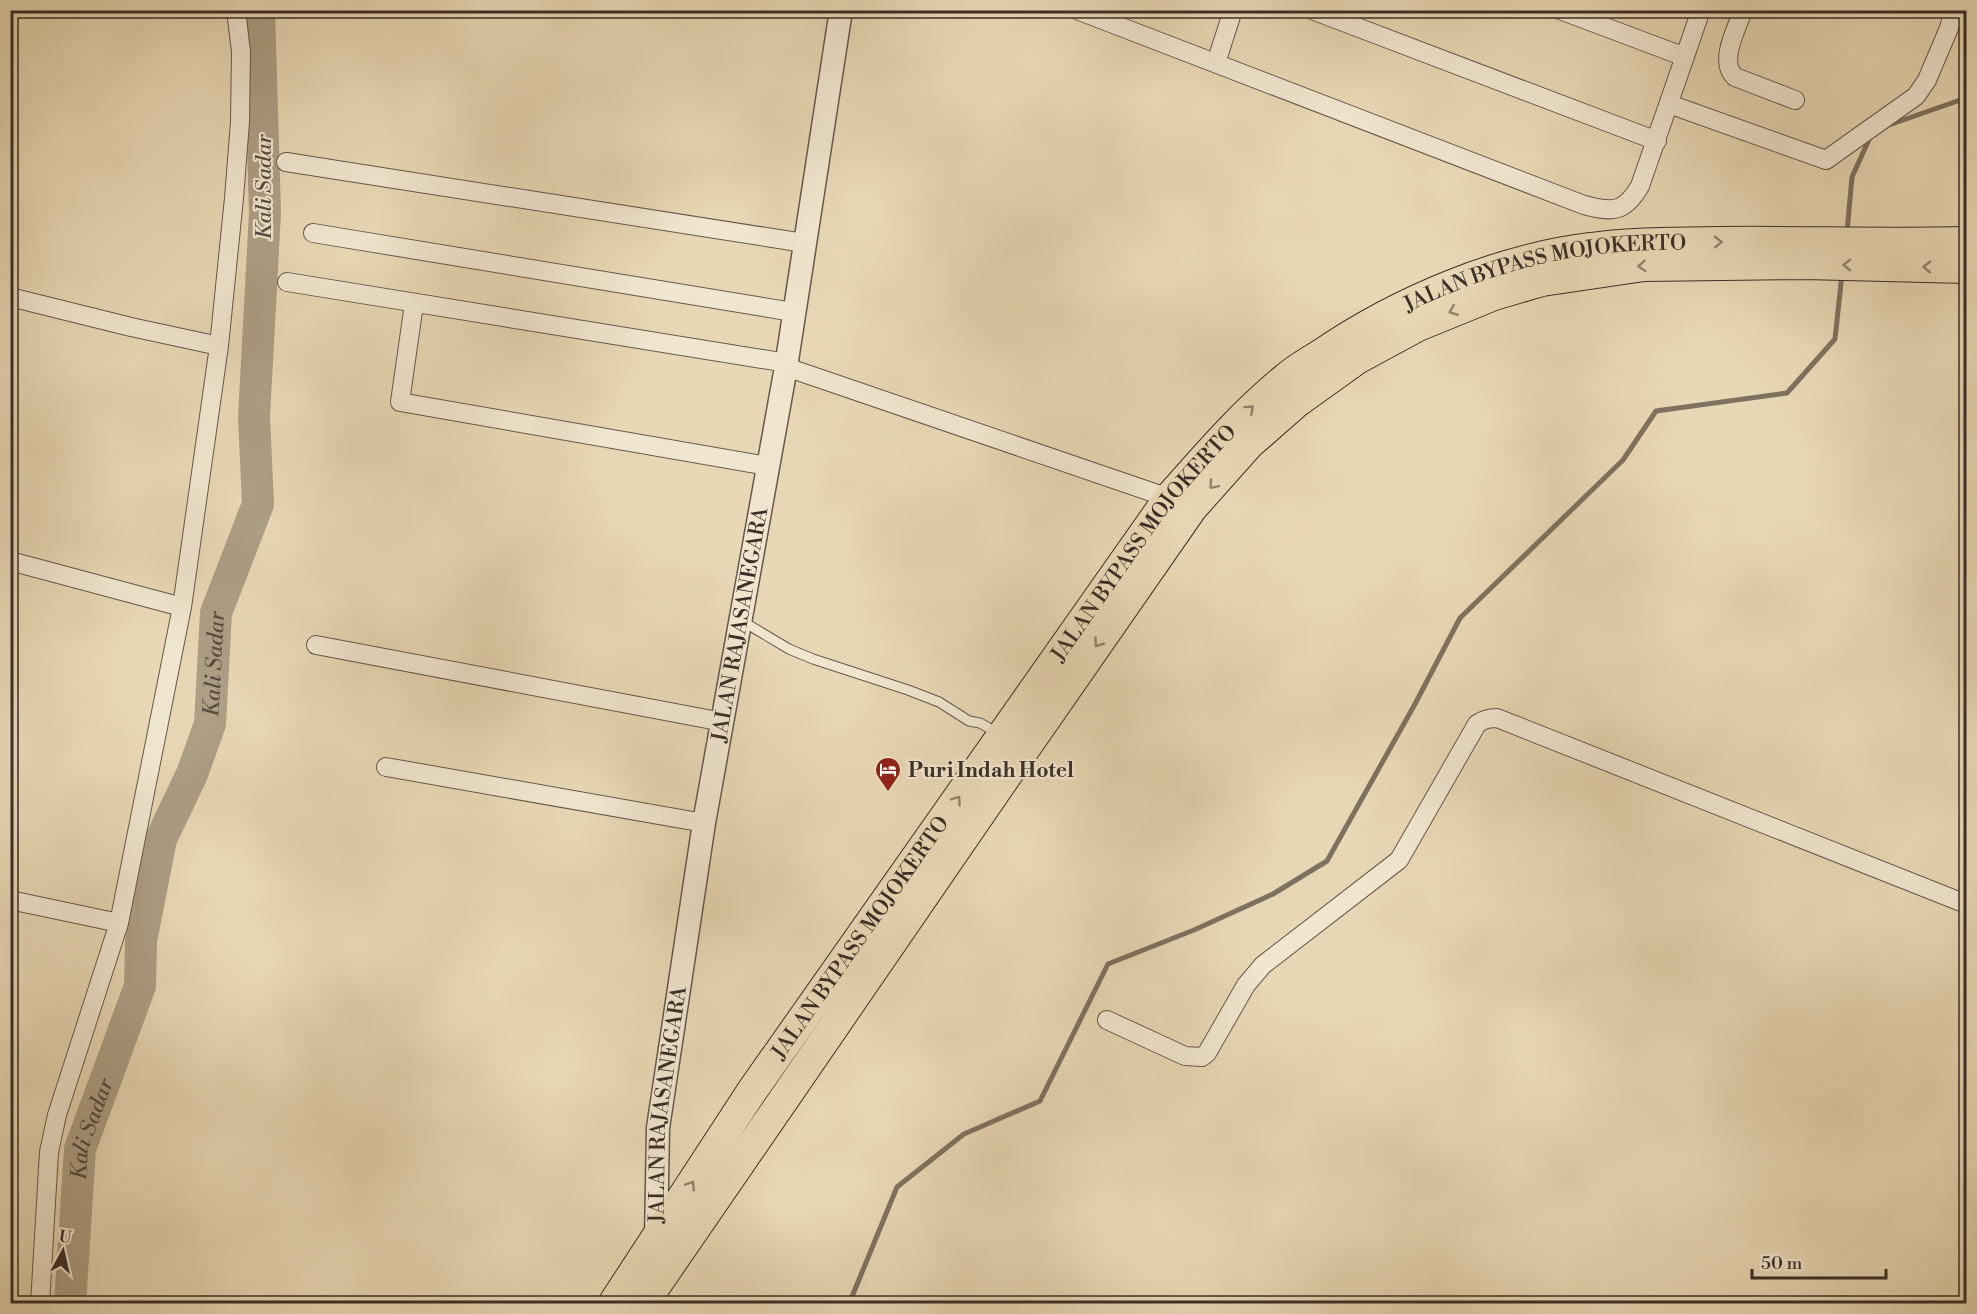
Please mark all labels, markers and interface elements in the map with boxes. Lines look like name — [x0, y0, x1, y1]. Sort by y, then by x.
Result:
water label: Kali Sadar — [251, 134, 278, 240]
street label: JALAN BYPASS MOJOKERTO — [1399, 230, 1687, 319]
one-way arrow — [1714, 236, 1723, 248]
one-way arrow — [1842, 259, 1851, 271]
one-way arrow — [1637, 260, 1646, 273]
one-way arrow — [1923, 260, 1932, 273]
one-way arrow — [1448, 304, 1459, 316]
one-way arrow — [1244, 405, 1254, 416]
street label: JALAN BYPASS MOJOKERTO — [1045, 420, 1242, 668]
one-way arrow — [1209, 478, 1220, 489]
street label: JALAN RAJASANEGARA — [707, 505, 775, 745]
water label: Kali Sadar — [198, 610, 231, 718]
one-way arrow — [1094, 636, 1105, 647]
hotel icon: Puri Indah Hotel — [873, 755, 903, 793]
place label: Puri Indah Hotel — [908, 758, 1074, 784]
one-way arrow — [950, 795, 961, 806]
street label: JALAN BYPASS MOJOKERTO — [766, 811, 955, 1065]
street label: JALAN RAJASANEGARA — [644, 984, 693, 1224]
water label: Kali Sadar — [66, 1074, 120, 1181]
one-way arrow — [684, 1180, 695, 1191]
north arrow — [33, 1221, 93, 1281]
text: U — [57, 1226, 73, 1248]
scale bar — [1752, 1242, 1886, 1280]
text: 50 m — [1761, 1252, 1803, 1275]

